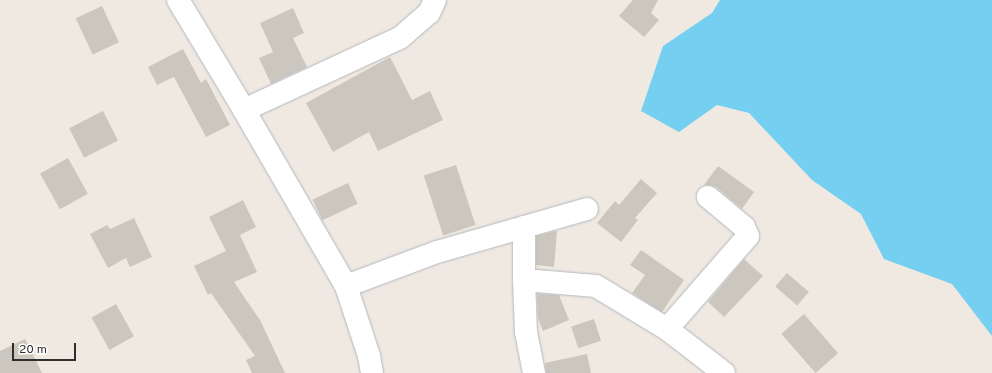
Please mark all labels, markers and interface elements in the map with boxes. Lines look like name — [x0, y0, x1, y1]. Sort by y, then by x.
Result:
scale bar — [14, 335, 78, 361]
text: 20 m — [19, 342, 47, 358]

